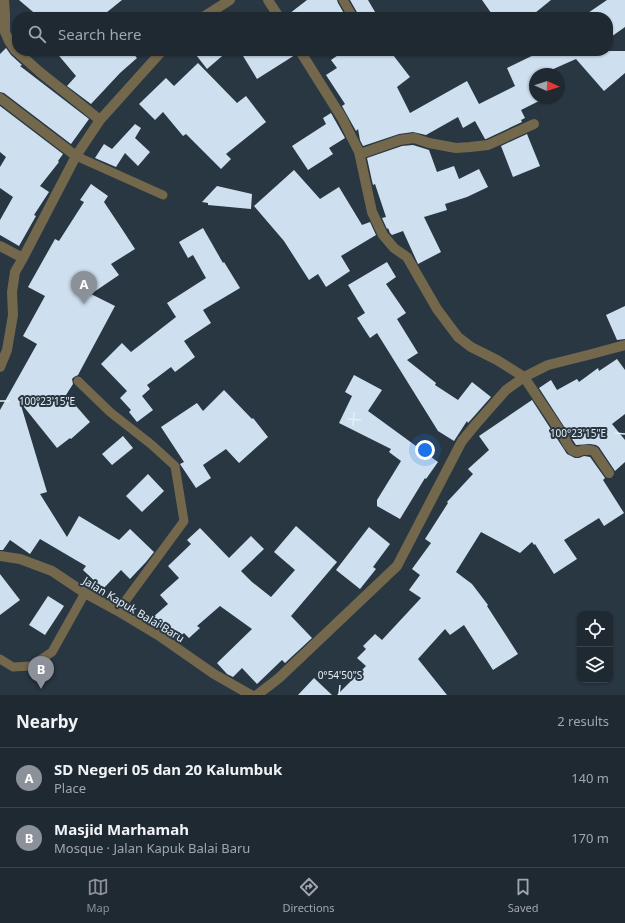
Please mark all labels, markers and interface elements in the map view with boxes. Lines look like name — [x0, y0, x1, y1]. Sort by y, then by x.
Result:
search box — [12, 12, 613, 56]
icon: search — [26, 23, 48, 45]
text: Search here — [58, 24, 141, 44]
north arrow — [529, 68, 565, 104]
pin: A — [71, 271, 97, 304]
text: 100°23'15"E — [19, 394, 75, 408]
text: 100°23'15"E — [550, 426, 606, 440]
your location — [415, 440, 435, 460]
street label: Jalan Kapuk Balai Baru — [80, 572, 187, 645]
map controls — [577, 611, 613, 683]
button: locate — [577, 611, 613, 647]
button: layers — [577, 647, 613, 683]
pin: B — [28, 656, 54, 689]
text: 0°54'50"S — [318, 668, 363, 682]
text: Nearby — [16, 710, 78, 733]
text: 2 results — [557, 712, 609, 730]
text: SD Negeri 05 dan 20 Kalumbuk — [54, 759, 282, 779]
text: A — [25, 769, 34, 787]
text: 140 m — [571, 769, 609, 787]
text: Place — [54, 779, 86, 797]
text: Masjid Marhamah — [54, 819, 189, 839]
text: B — [25, 829, 33, 847]
text: 170 m — [571, 829, 609, 847]
text: Mosque · Jalan Kapuk Balai Baru — [54, 839, 250, 857]
tab: Map — [87, 876, 109, 915]
tab: Directions — [282, 876, 335, 915]
tab: Saved — [508, 876, 538, 915]

